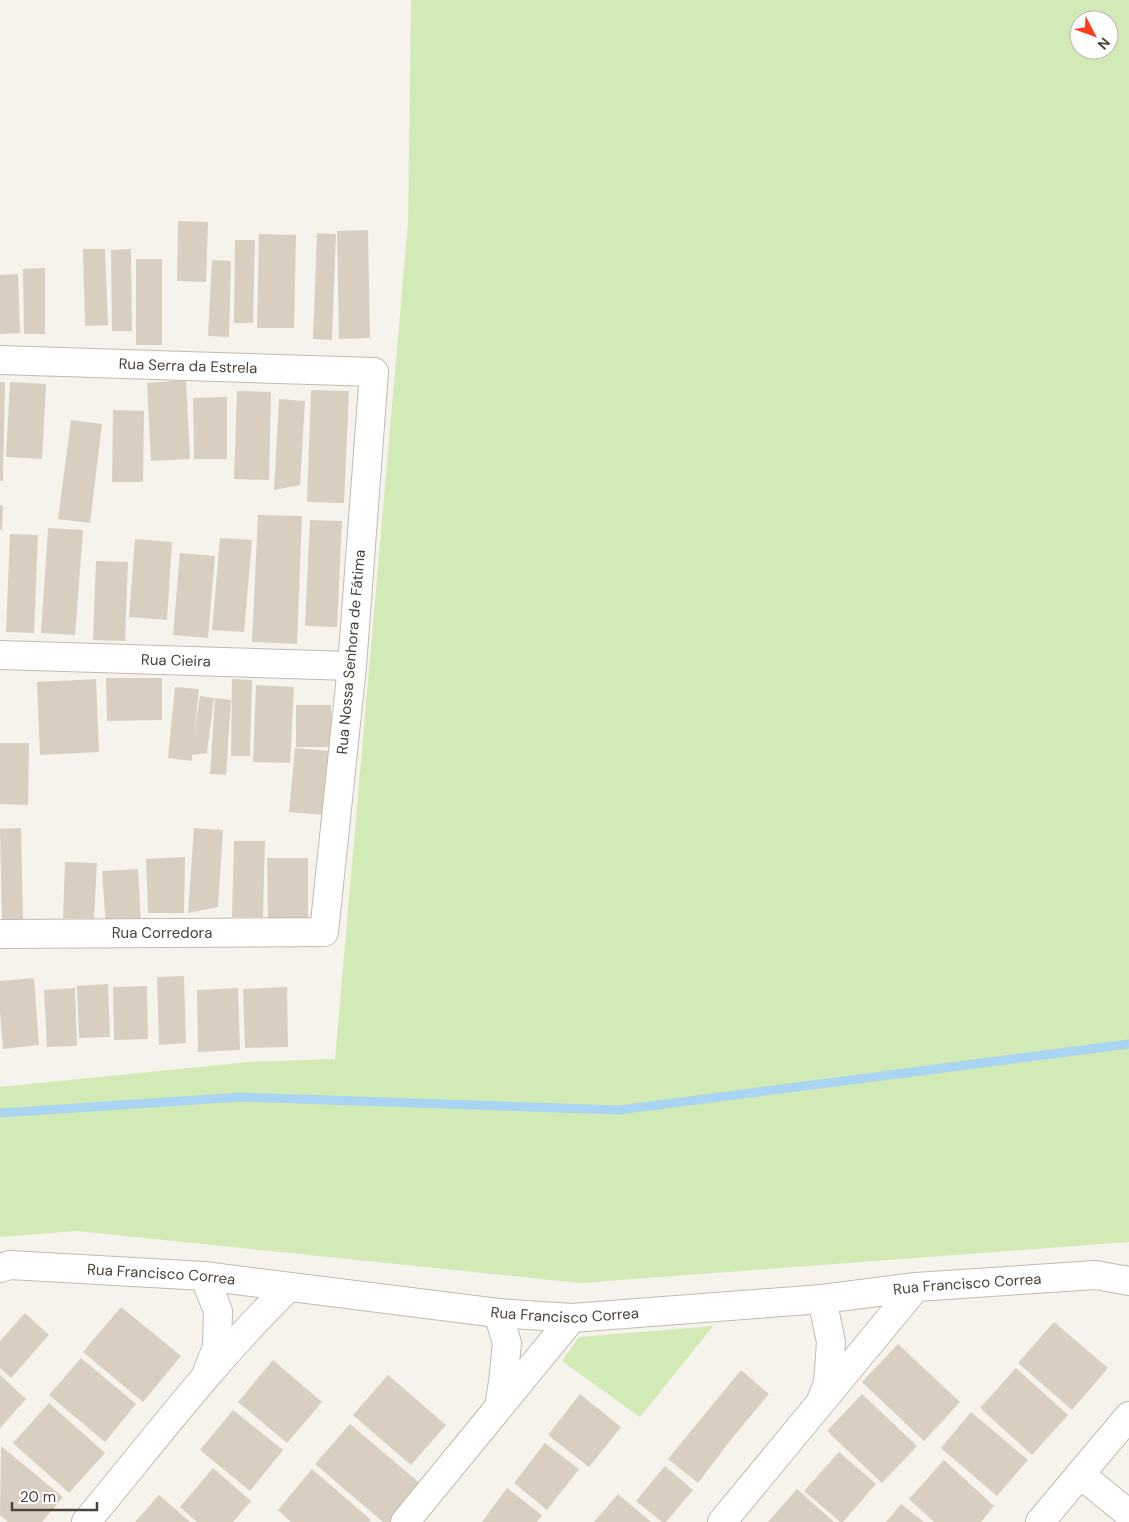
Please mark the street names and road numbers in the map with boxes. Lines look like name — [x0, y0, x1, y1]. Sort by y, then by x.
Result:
street label: Rua Serra da Estrela — [118, 354, 258, 378]
street label: Rua Nossa Senhora de Fátima — [332, 549, 370, 755]
street label: Rua Cieira — [141, 649, 211, 672]
street label: Rua Corredora — [112, 923, 212, 943]
street label: Rua Francisco Correa — [87, 1259, 237, 1290]
street label: Rua Francisco Correa — [892, 1269, 1042, 1300]
street label: Rua Francisco Correa — [489, 1302, 640, 1328]

